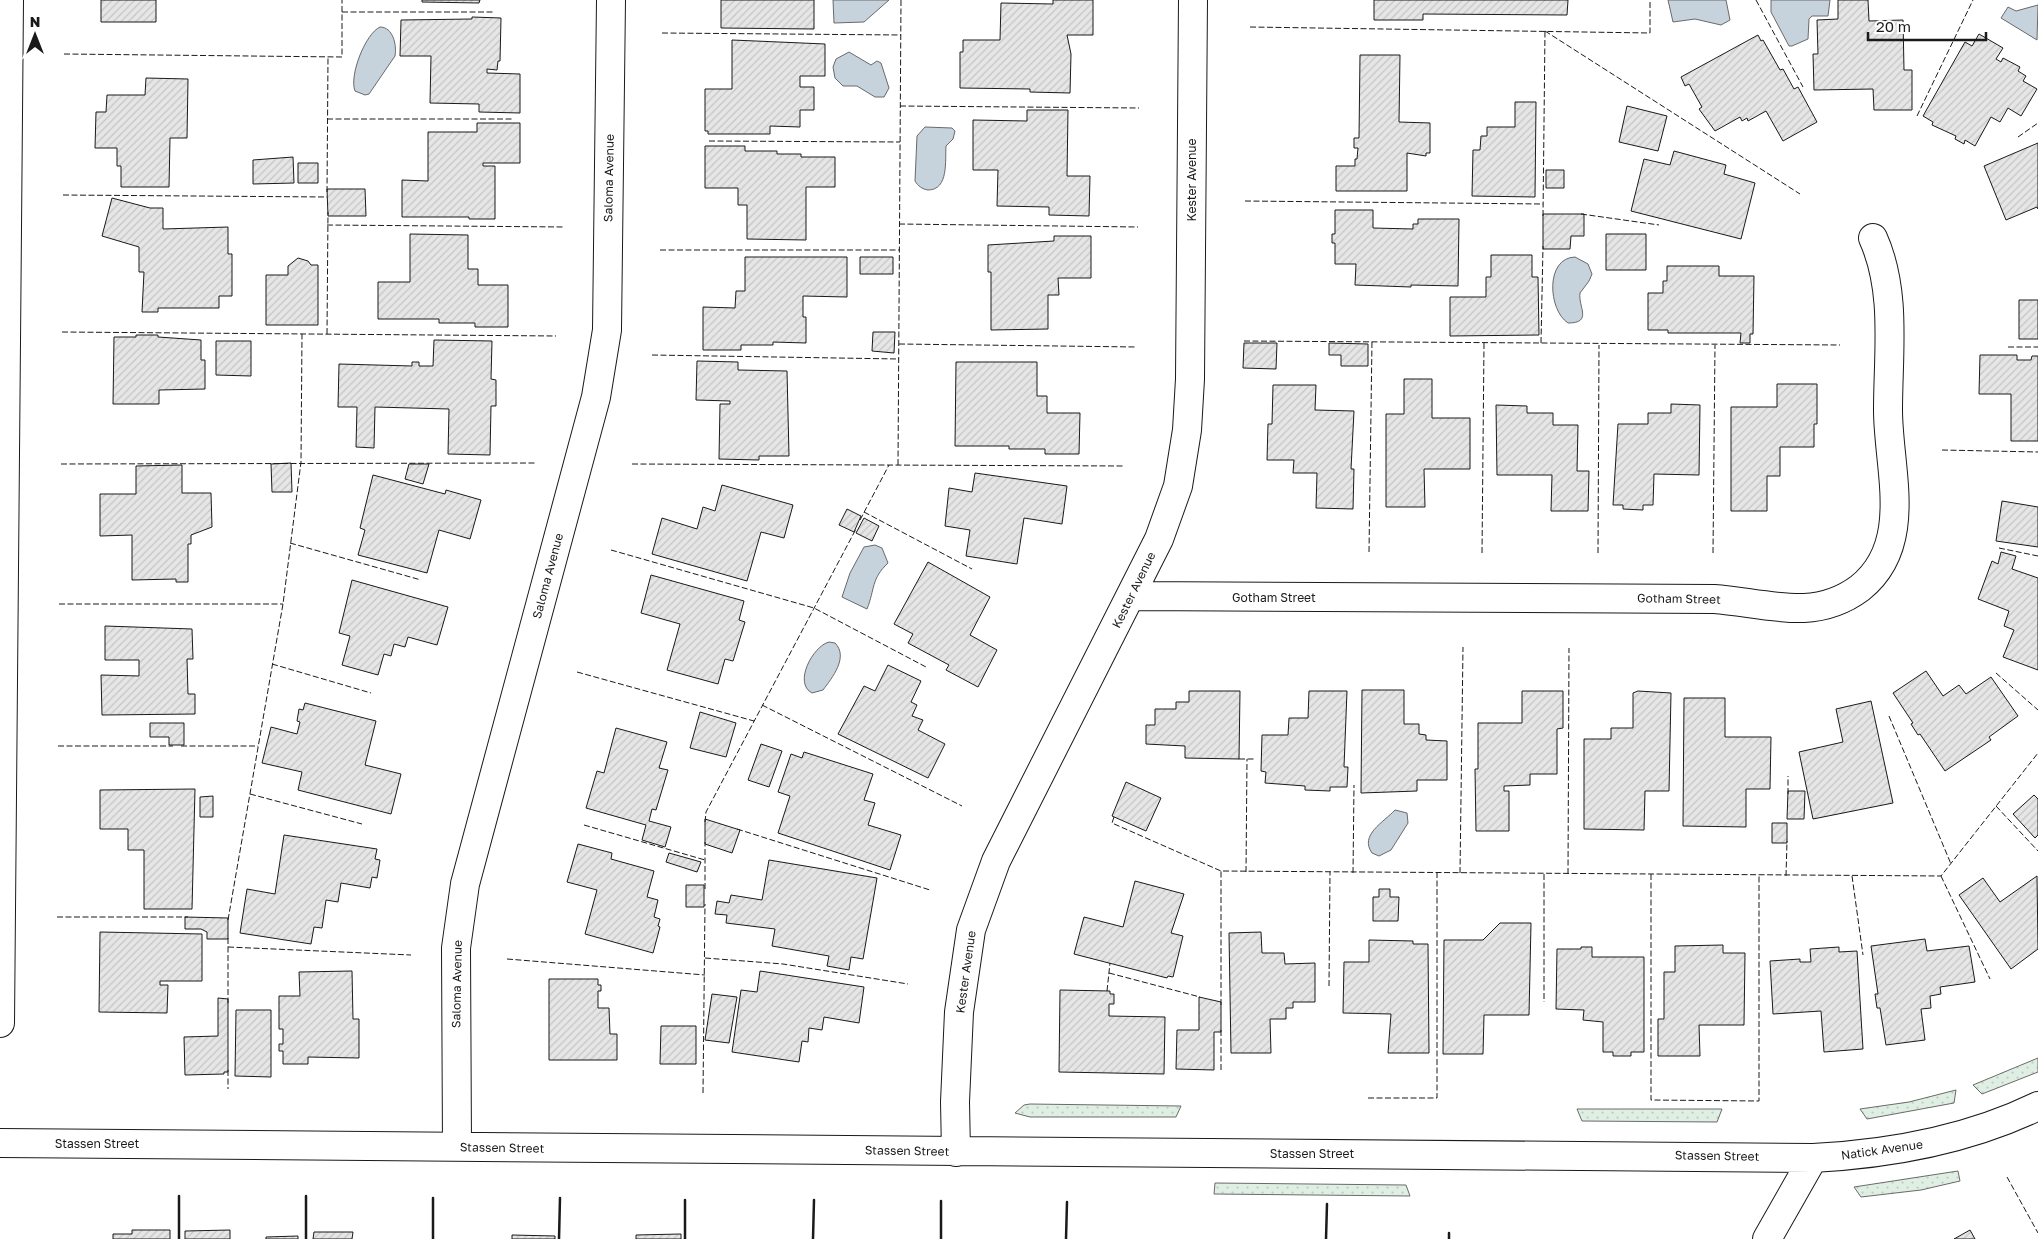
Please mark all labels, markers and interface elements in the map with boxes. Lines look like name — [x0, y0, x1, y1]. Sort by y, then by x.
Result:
north arrow — [10, 10, 60, 60]
scale bar — [1868, 10, 1986, 42]
text: N — [30, 13, 40, 30]
text: 20 m — [1876, 17, 1911, 35]
street label: Saloma Avenue — [600, 134, 617, 222]
street label: Kester Avenue — [1184, 138, 1199, 222]
street label: Saloma Avenue — [529, 531, 566, 620]
street label: Kester Avenue — [1109, 549, 1159, 630]
street label: Gotham Street — [1232, 590, 1316, 605]
street label: Gotham Street — [1637, 590, 1721, 607]
street label: Kester Avenue — [952, 930, 979, 1014]
street label: Saloma Avenue — [448, 940, 465, 1028]
street label: Stassen Street — [55, 1136, 139, 1151]
street label: Natick Avenue — [1840, 1136, 1924, 1163]
street label: Stassen Street — [460, 1139, 545, 1156]
street label: Stassen Street — [865, 1142, 950, 1159]
street label: Stassen Street — [1270, 1146, 1354, 1161]
street label: Stassen Street — [1675, 1147, 1760, 1164]

